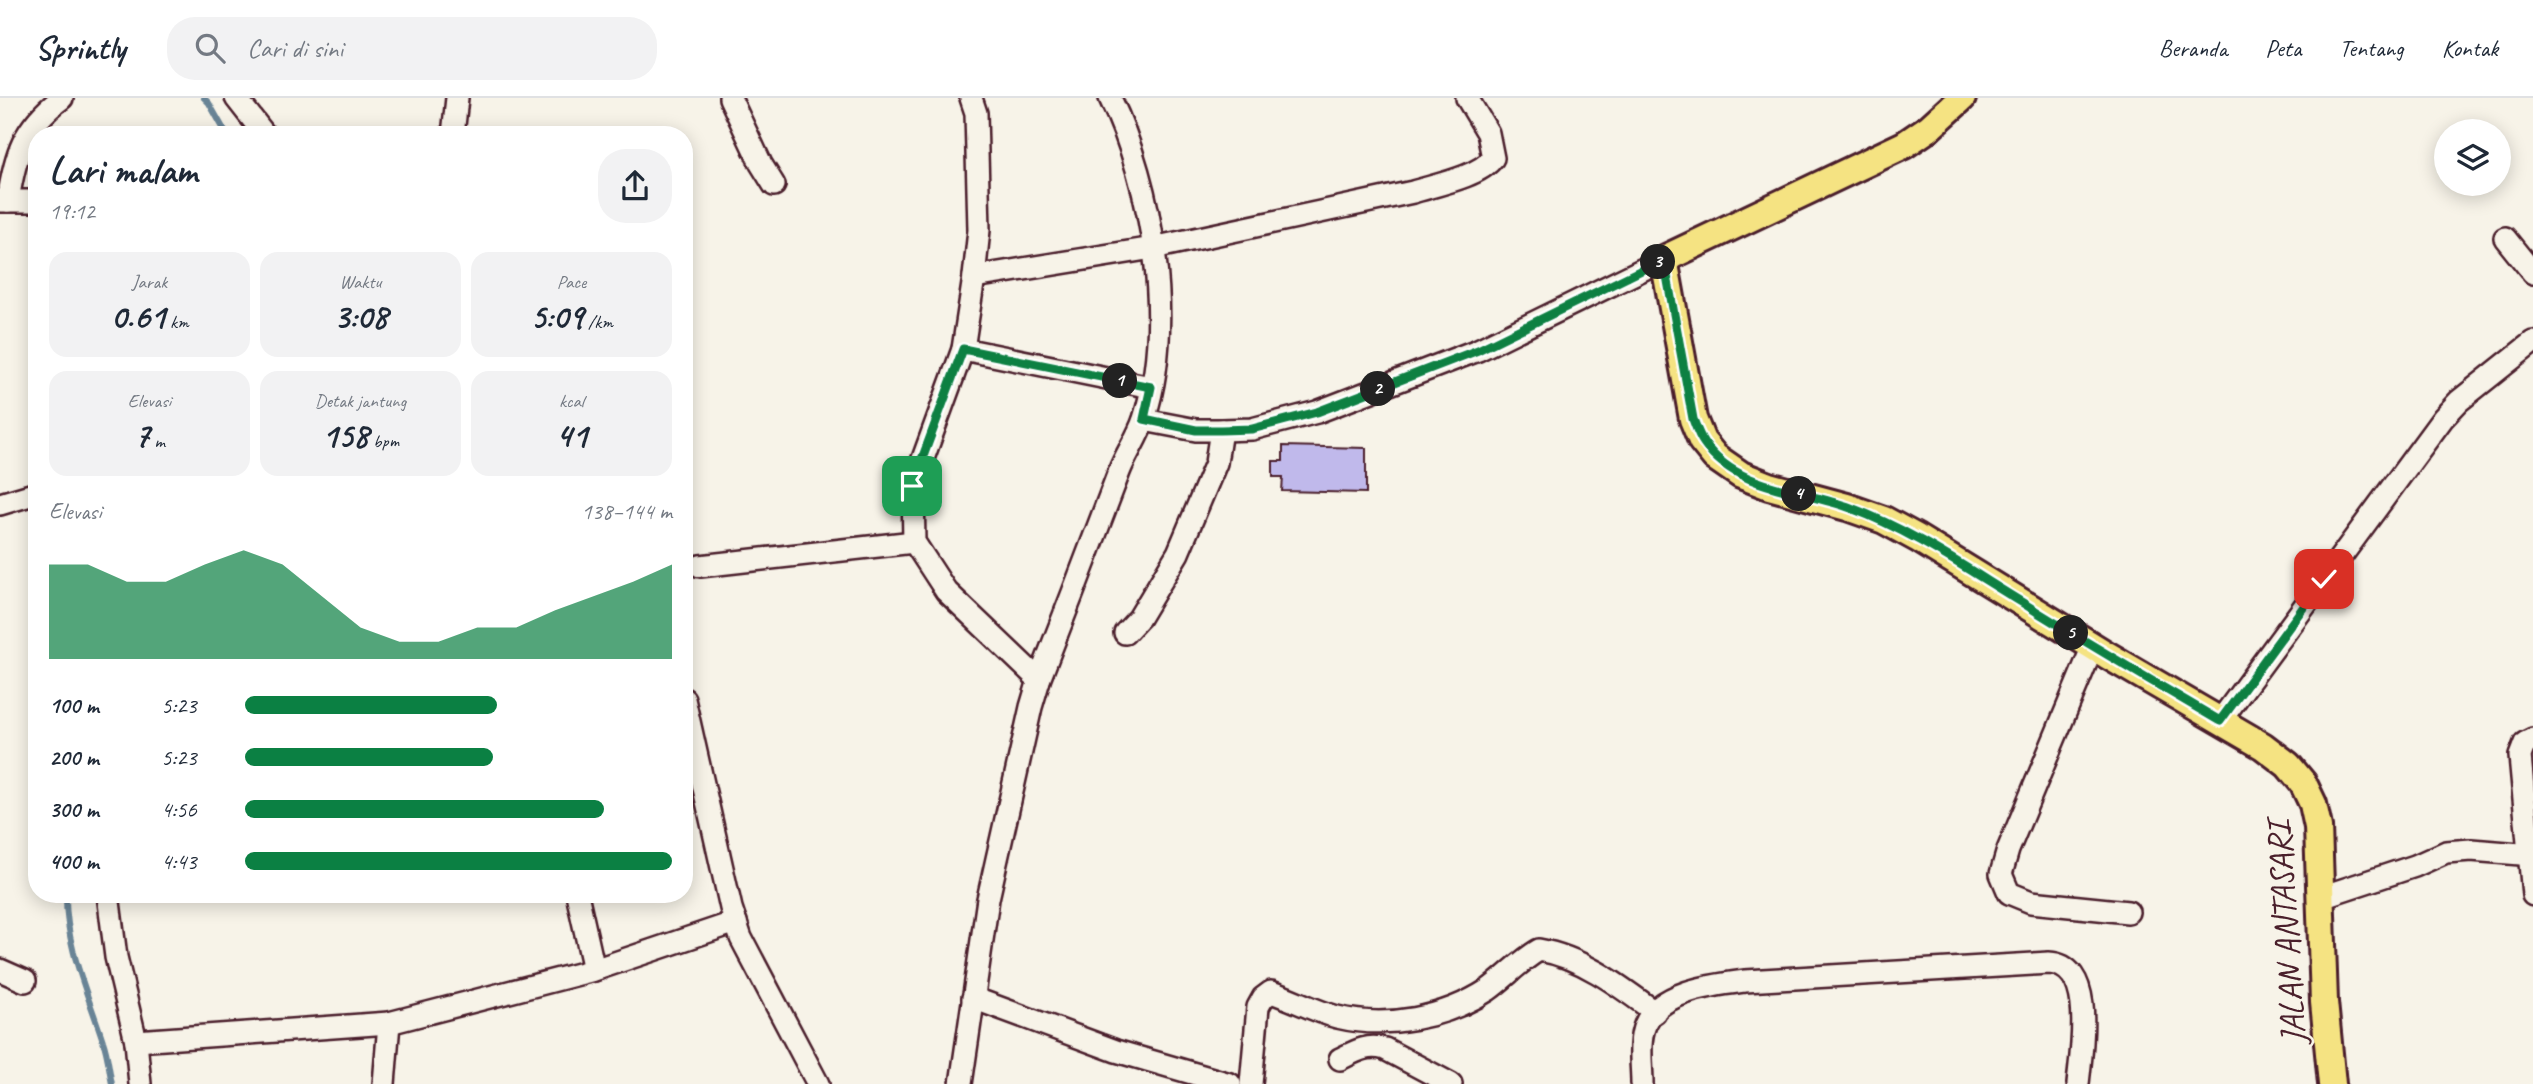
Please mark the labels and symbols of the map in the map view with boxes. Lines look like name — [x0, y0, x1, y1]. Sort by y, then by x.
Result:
pin: 3 — [1640, 244, 1676, 280]
pin: 1 — [1102, 364, 1138, 398]
pin: 2 — [1360, 372, 1396, 406]
pin — [882, 456, 942, 516]
pin: 4 — [1782, 476, 1816, 512]
pin — [2294, 549, 2354, 609]
pin: 5 — [2054, 616, 2088, 650]
street label: JALAN ANTASARI — [2255, 813, 2316, 1048]

